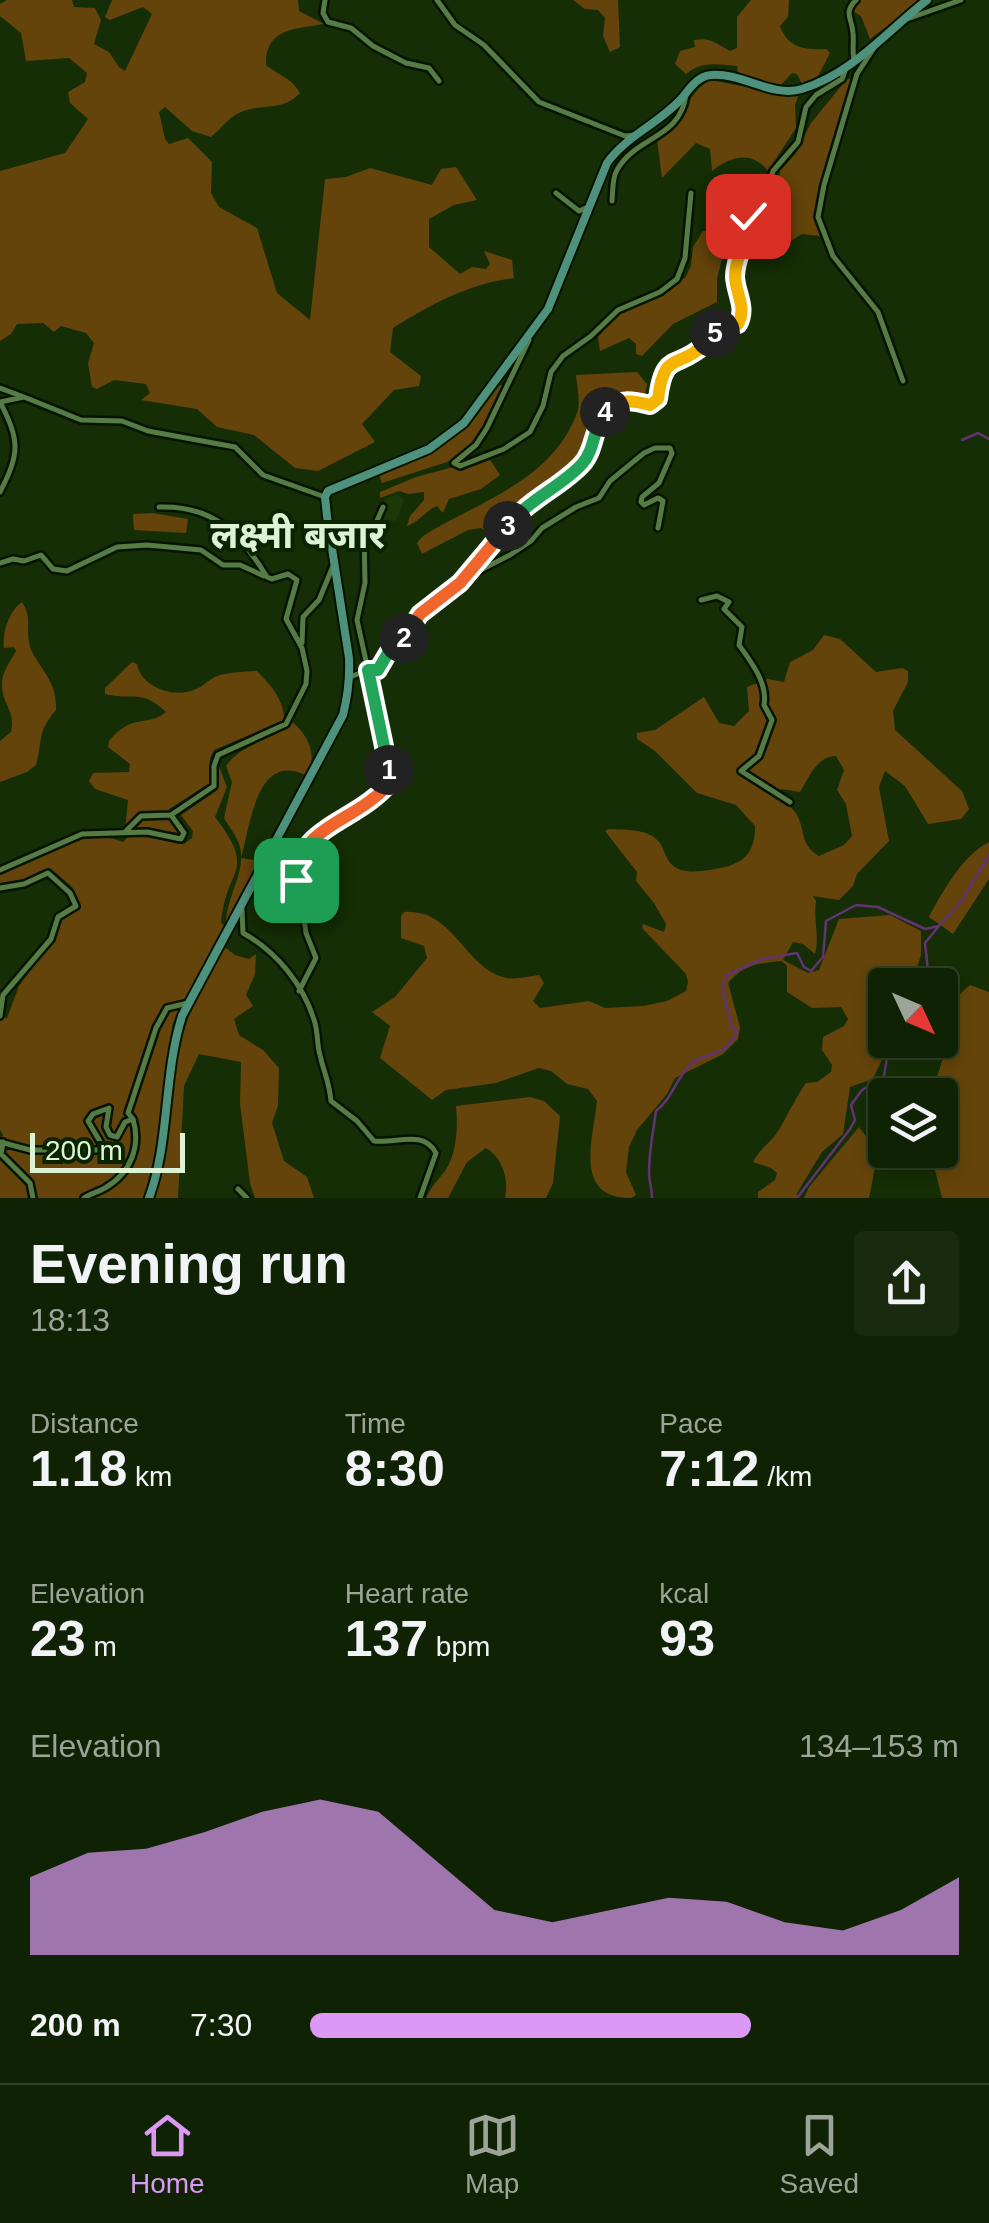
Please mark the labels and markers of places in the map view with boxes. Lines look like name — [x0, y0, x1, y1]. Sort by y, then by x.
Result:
pin — [706, 174, 791, 259]
pin: 5 — [690, 308, 740, 358]
pin: 4 — [580, 387, 630, 437]
pin: 3 — [483, 501, 533, 551]
pin: 2 — [379, 613, 429, 663]
pin: 1 — [364, 745, 414, 795]
pin — [254, 838, 339, 923]

